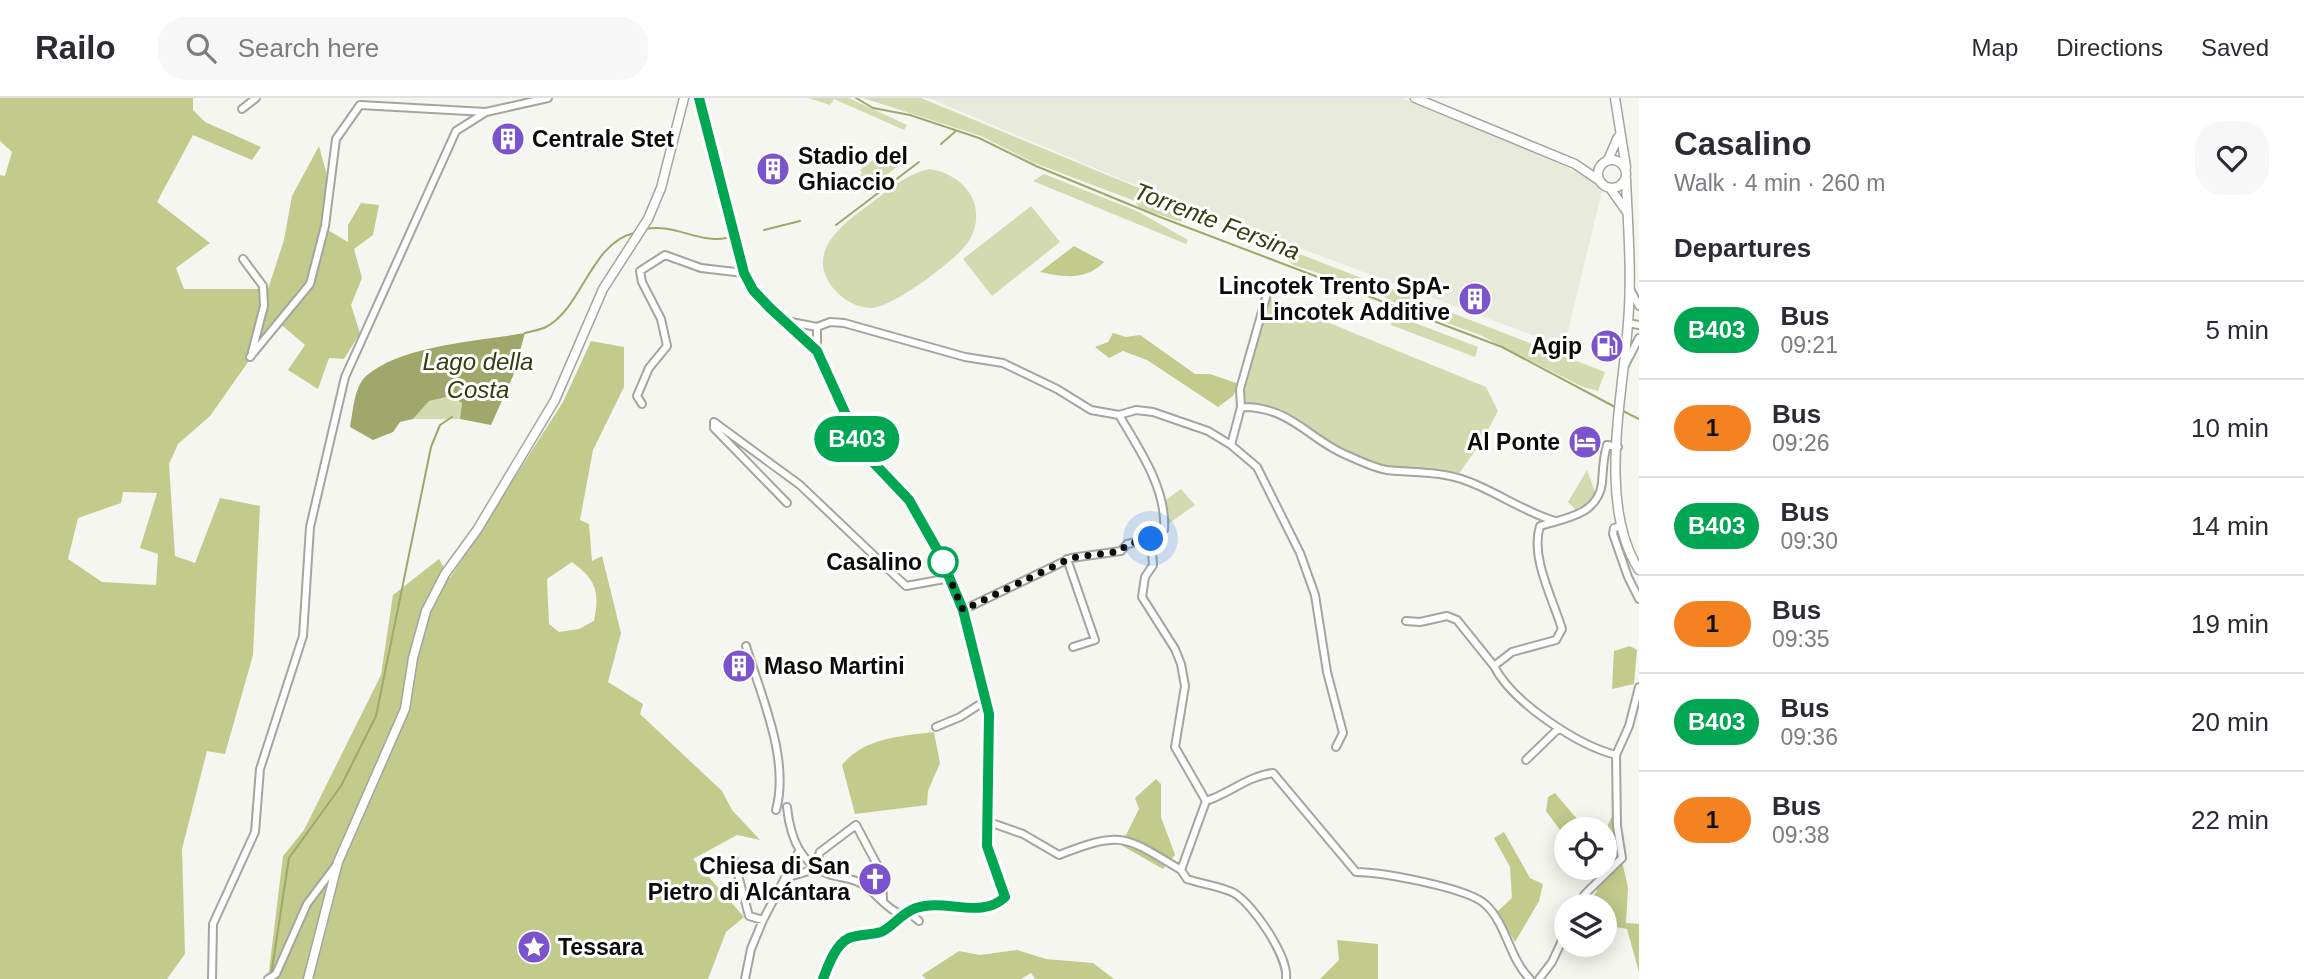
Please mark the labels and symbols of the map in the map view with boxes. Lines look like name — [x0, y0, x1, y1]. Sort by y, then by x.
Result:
building icon: Centrale Stet — [489, 120, 527, 158]
place label: Centrale Stet — [532, 126, 674, 152]
place label: Stadio del Ghiaccio — [798, 143, 908, 195]
building icon: Stadio del Ghiaccio — [754, 150, 792, 188]
water label: Torrente Fersina — [1130, 177, 1304, 265]
place label: Lincotek Trento SpA- Lincotek Additive — [1219, 273, 1450, 325]
building icon: Lincotek Trento SpA- Lincotek Additive — [1456, 280, 1494, 318]
fuel station icon: Agip — [1588, 327, 1626, 365]
place label: Agip — [1531, 333, 1582, 359]
water label: Lago della Costa — [423, 348, 533, 403]
line badge: B403 — [808, 416, 906, 462]
hotel icon: Al Ponte — [1566, 423, 1604, 461]
place label: Al Ponte — [1467, 429, 1560, 455]
your location — [1133, 521, 1168, 556]
marker: Casalino — [928, 547, 958, 577]
place label: Casalino — [826, 549, 922, 575]
building icon: Maso Martini — [720, 647, 758, 685]
place label: Maso Martini — [764, 653, 905, 679]
place label: Chiesa di San Pietro di Alcántara — [648, 853, 850, 905]
church icon: Chiesa di San Pietro di Alcántara — [856, 860, 894, 898]
place icon: Tessara — [515, 928, 553, 966]
place label: Tessara — [558, 934, 643, 960]

